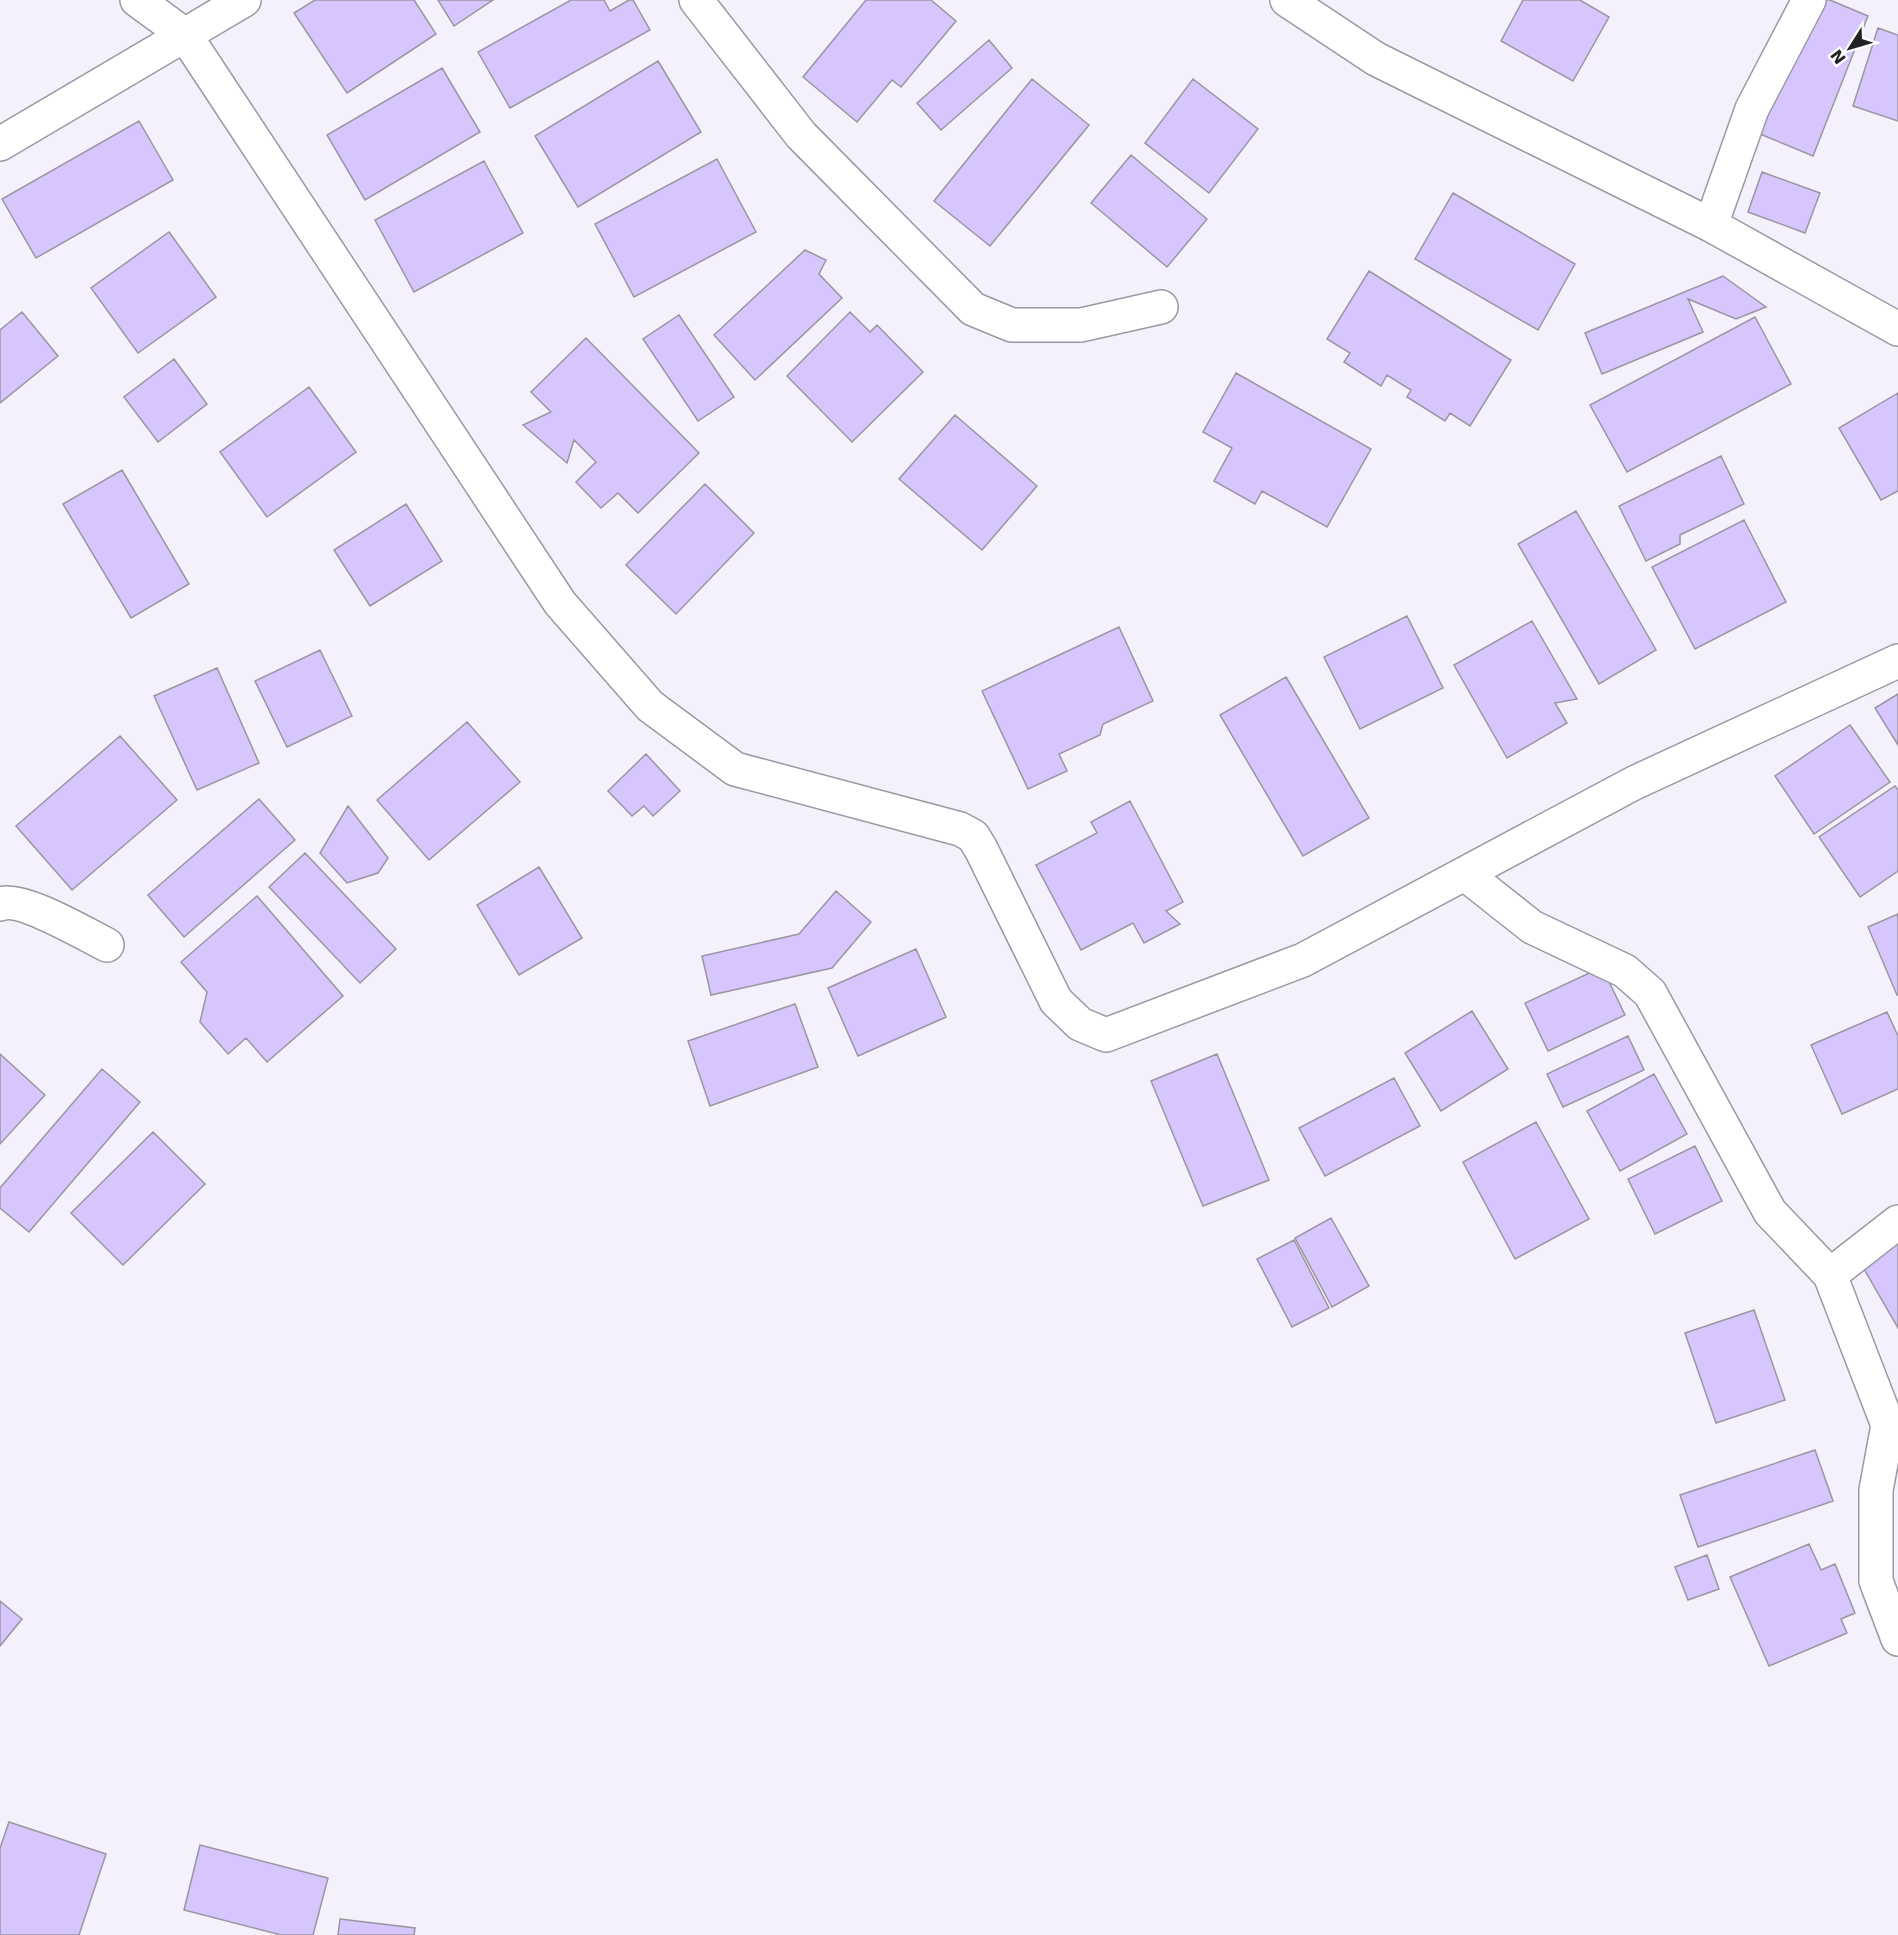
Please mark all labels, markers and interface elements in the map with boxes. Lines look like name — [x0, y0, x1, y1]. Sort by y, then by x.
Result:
north arrow — [1820, 18, 1880, 78]
text: N — [1827, 46, 1850, 68]

